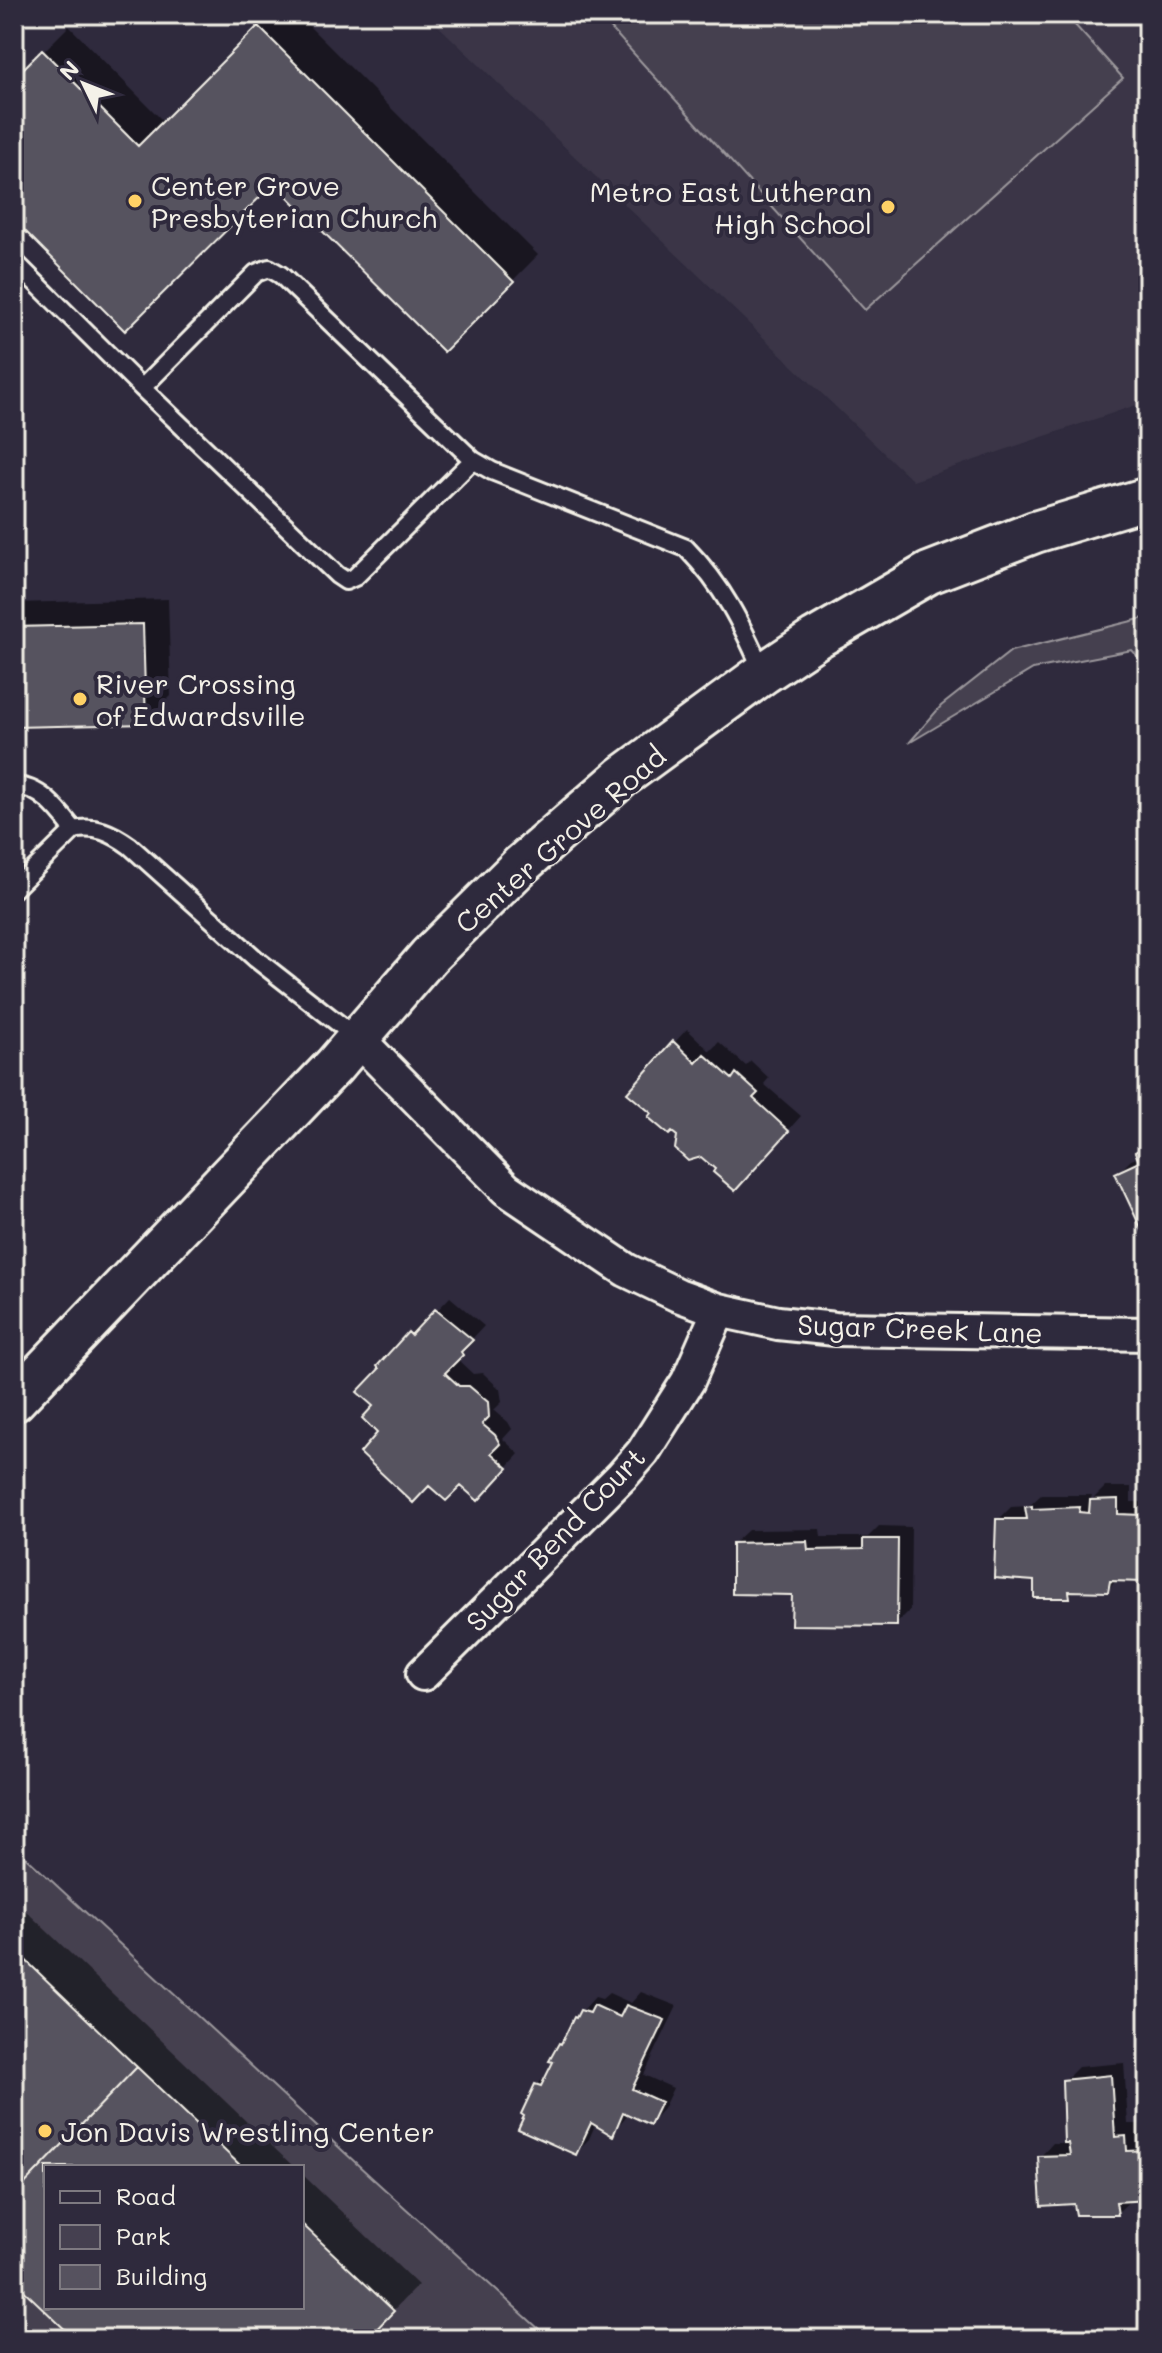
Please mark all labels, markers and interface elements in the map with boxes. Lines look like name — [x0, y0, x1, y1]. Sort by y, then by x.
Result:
north arrow — [44, 44, 124, 124]
text: N — [53, 54, 85, 86]
place label: Center Grove Presbyterian Church — [151, 167, 437, 235]
place label: Metro East Lutheran High School — [590, 173, 872, 241]
marker: Center Grove Presbyterian Church — [126, 192, 144, 210]
marker: Metro East Lutheran High School — [879, 198, 897, 216]
place label: River Crossing of Edwardsville — [96, 665, 306, 733]
marker: River Crossing of Edwardsville — [71, 690, 89, 708]
street label: Center Grove Road — [447, 738, 673, 940]
street label: Sugar Creek Lane — [797, 1306, 1043, 1350]
street label: Sugar Bend Court — [458, 1439, 652, 1639]
place label: Jon Davis Wrestling Center — [61, 2113, 435, 2149]
marker: Jon Davis Wrestling Center — [36, 2122, 54, 2140]
legend — [44, 2165, 304, 2309]
text: Road — [116, 2180, 176, 2211]
text: Park — [116, 2220, 170, 2251]
text: Building — [116, 2260, 207, 2291]

